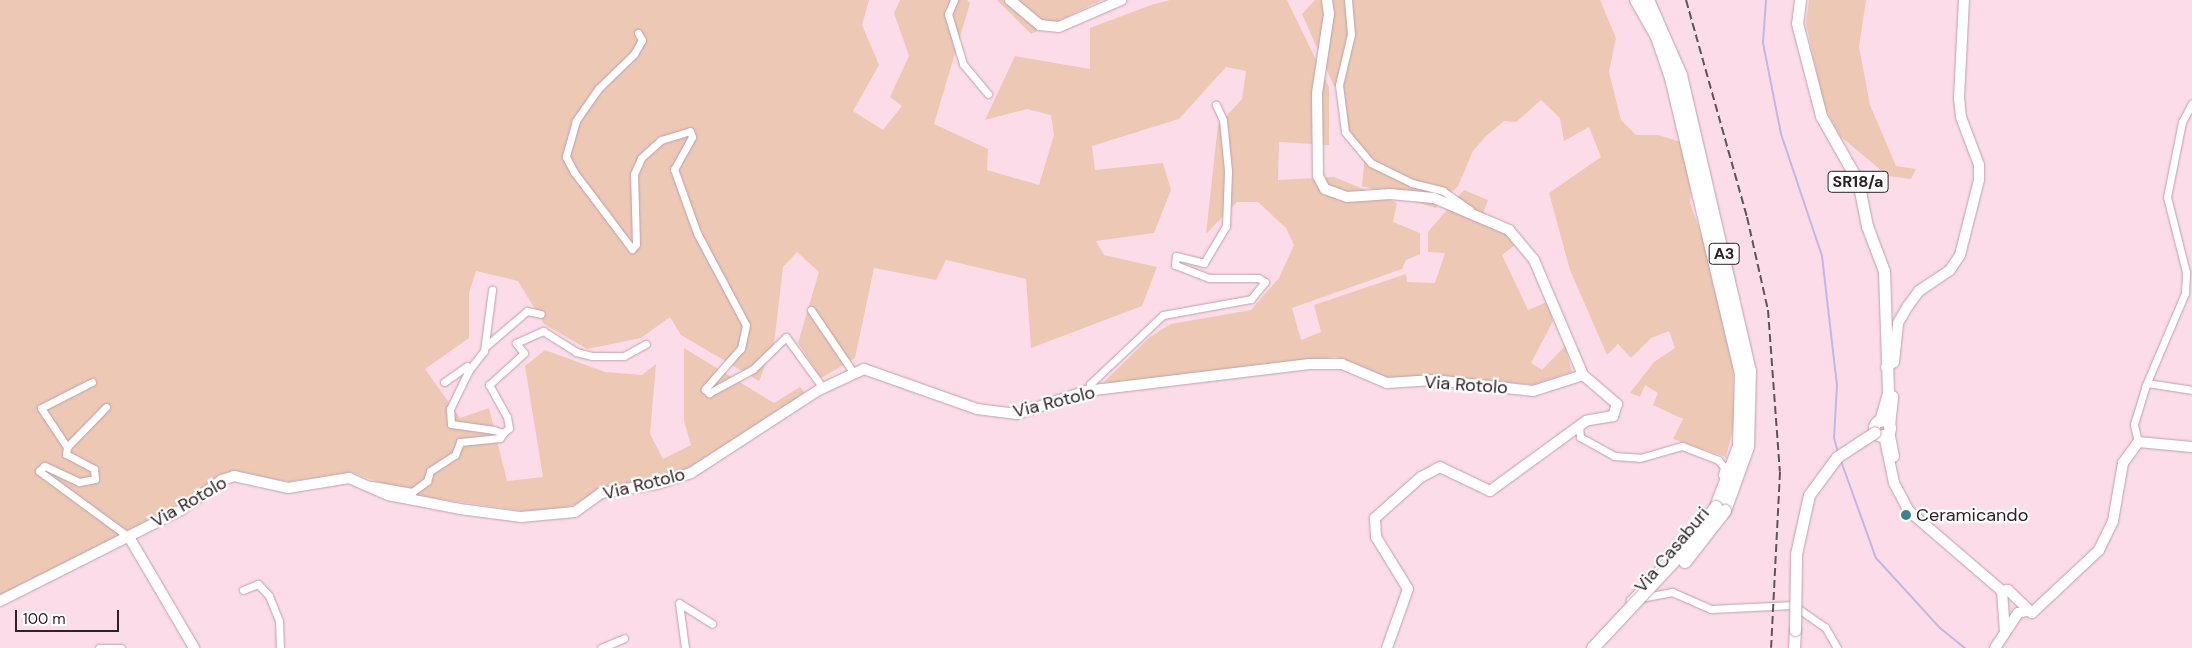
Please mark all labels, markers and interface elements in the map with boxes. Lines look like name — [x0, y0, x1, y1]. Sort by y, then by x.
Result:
road number: SR18/a — [1827, 168, 1889, 196]
road number: A3 — [1708, 240, 1740, 268]
street label: Via Rotolo — [1424, 371, 1508, 399]
street label: Via Rotolo — [1011, 381, 1097, 423]
street label: Via Rotolo — [601, 463, 687, 505]
street label: Via Rotolo — [147, 472, 231, 532]
street label: Via Casaburi — [1630, 503, 1714, 597]
place label: Ceramicando — [1916, 504, 2028, 526]
marker: Ceramicando — [1900, 509, 1912, 521]
scale bar — [18, 600, 121, 632]
text: 100 m — [23, 609, 66, 629]

